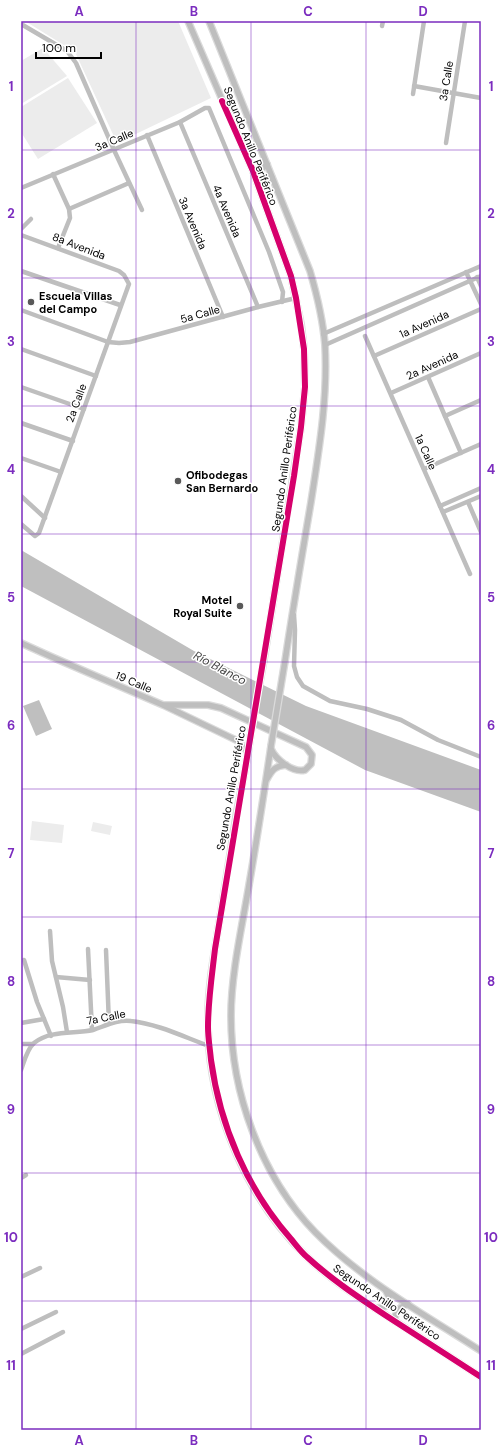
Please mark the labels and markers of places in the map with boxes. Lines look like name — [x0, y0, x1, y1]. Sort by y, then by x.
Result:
place label: Escuela Villas del Campo — [39, 289, 112, 316]
marker: Escuela Villas del Campo — [26, 297, 36, 307]
place label: Ofibodegas San Bernardo — [186, 468, 258, 495]
marker: Ofibodegas San Bernardo — [173, 476, 183, 486]
place label: Motel Royal Suite — [173, 593, 232, 620]
marker: Motel Royal Suite — [235, 601, 245, 611]

